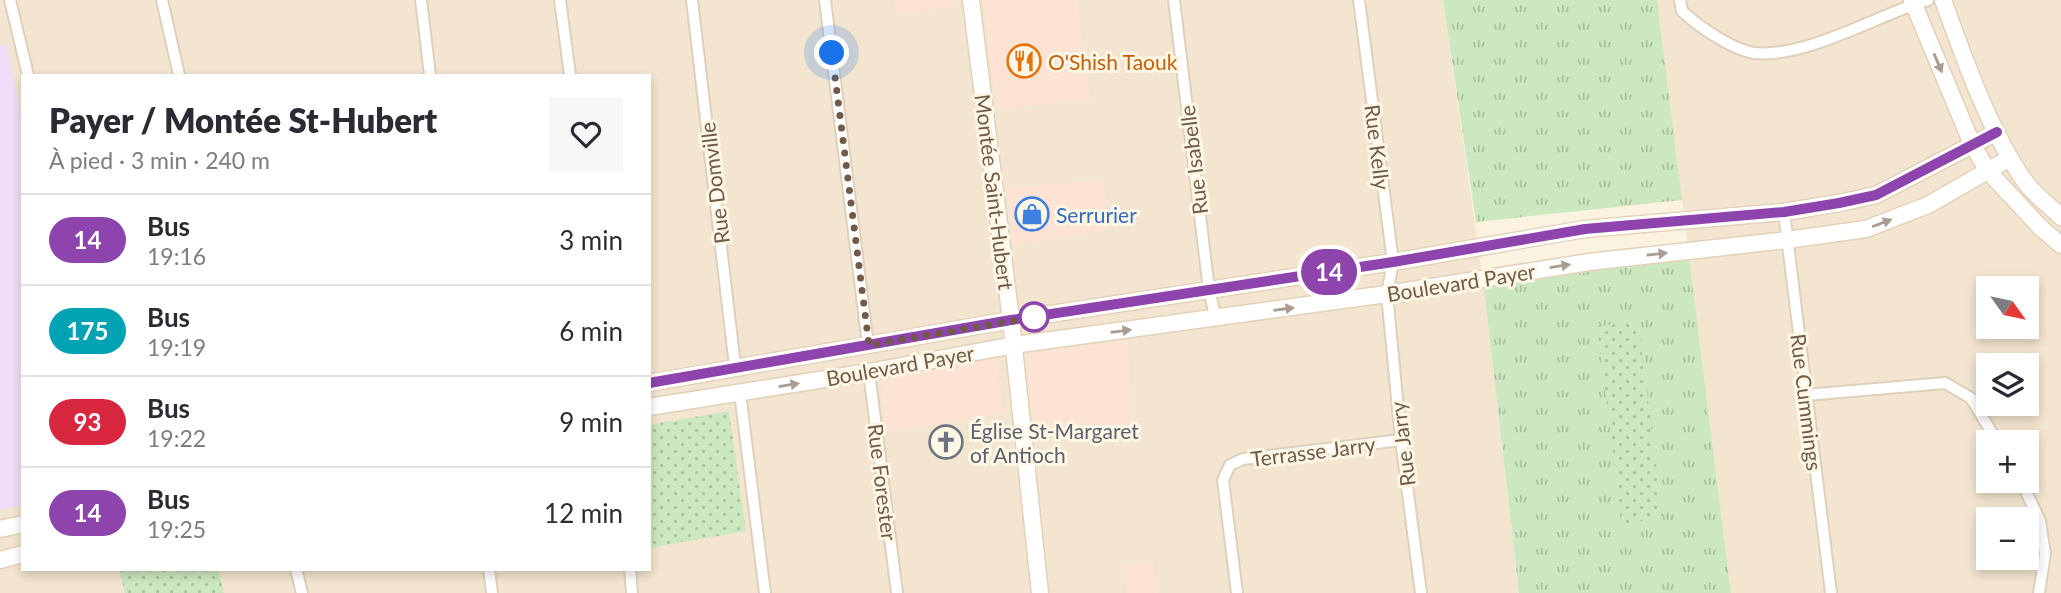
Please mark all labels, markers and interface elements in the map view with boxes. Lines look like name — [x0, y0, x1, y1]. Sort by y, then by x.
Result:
your location — [814, 35, 849, 70]
restaurant icon: O'Shish Taouk — [1005, 42, 1043, 80]
place label: O'Shish Taouk — [1048, 49, 1178, 74]
one-way arrow — [1933, 53, 1944, 74]
street label: Montée Saint-Hubert — [971, 93, 1019, 292]
button: heart — [549, 97, 623, 171]
text: Payer / Montée St-Hubert — [49, 100, 437, 140]
street label: Rue Kelly — [1360, 103, 1396, 191]
street label: Rue Isabelle — [1174, 104, 1212, 216]
street label: Rue Domville — [694, 121, 734, 245]
text: À pied · 3 min · 240 m — [49, 146, 270, 174]
shop icon: Serrurier — [1013, 195, 1051, 233]
place label: Serrurier — [1056, 202, 1137, 227]
text: Bus — [147, 210, 190, 242]
one-way arrow — [1871, 217, 1892, 228]
text: 3 min — [559, 224, 623, 256]
text: 14 — [74, 225, 101, 254]
text: 19:16 — [147, 242, 206, 270]
line badge: 14 — [1298, 249, 1360, 295]
one-way arrow — [1646, 249, 1668, 260]
text: 14 — [1315, 257, 1343, 286]
street label: Boulevard Payer — [1385, 258, 1537, 306]
one-way arrow — [1549, 260, 1571, 271]
north arrow — [1976, 276, 2039, 340]
map controls — [1976, 276, 2039, 570]
text: Bus — [147, 301, 190, 333]
unlabelled marker — [1019, 302, 1049, 332]
one-way arrow — [1273, 303, 1295, 314]
text: 6 min — [559, 315, 623, 347]
text: 175 — [67, 316, 108, 345]
one-way arrow — [1111, 326, 1133, 337]
street label: Rue Cummings — [1786, 332, 1828, 472]
text: 19:19 — [147, 333, 206, 361]
street label: Boulevard Payer — [824, 340, 976, 390]
button: layers — [1976, 353, 2039, 416]
one-way arrow — [778, 379, 800, 390]
text: Bus — [147, 392, 190, 424]
street label: Rue Jarry — [1384, 400, 1420, 488]
text: 9 min — [559, 406, 623, 438]
text: 93 — [74, 407, 101, 436]
place label: Église St-Margaret of Antioch — [970, 418, 1139, 467]
street label: Rue Forester — [863, 422, 903, 542]
church icon: Église St-Margaret of Antioch — [927, 423, 965, 461]
text: 19:22 — [147, 424, 206, 452]
button: + — [1976, 430, 2039, 493]
street label: Terrasse Jarry — [1249, 431, 1377, 471]
text: Bus — [147, 483, 190, 515]
text: 12 min — [544, 497, 623, 529]
text: 14 — [74, 498, 101, 527]
button: − — [1976, 507, 2039, 570]
text: 19:25 — [147, 515, 206, 543]

